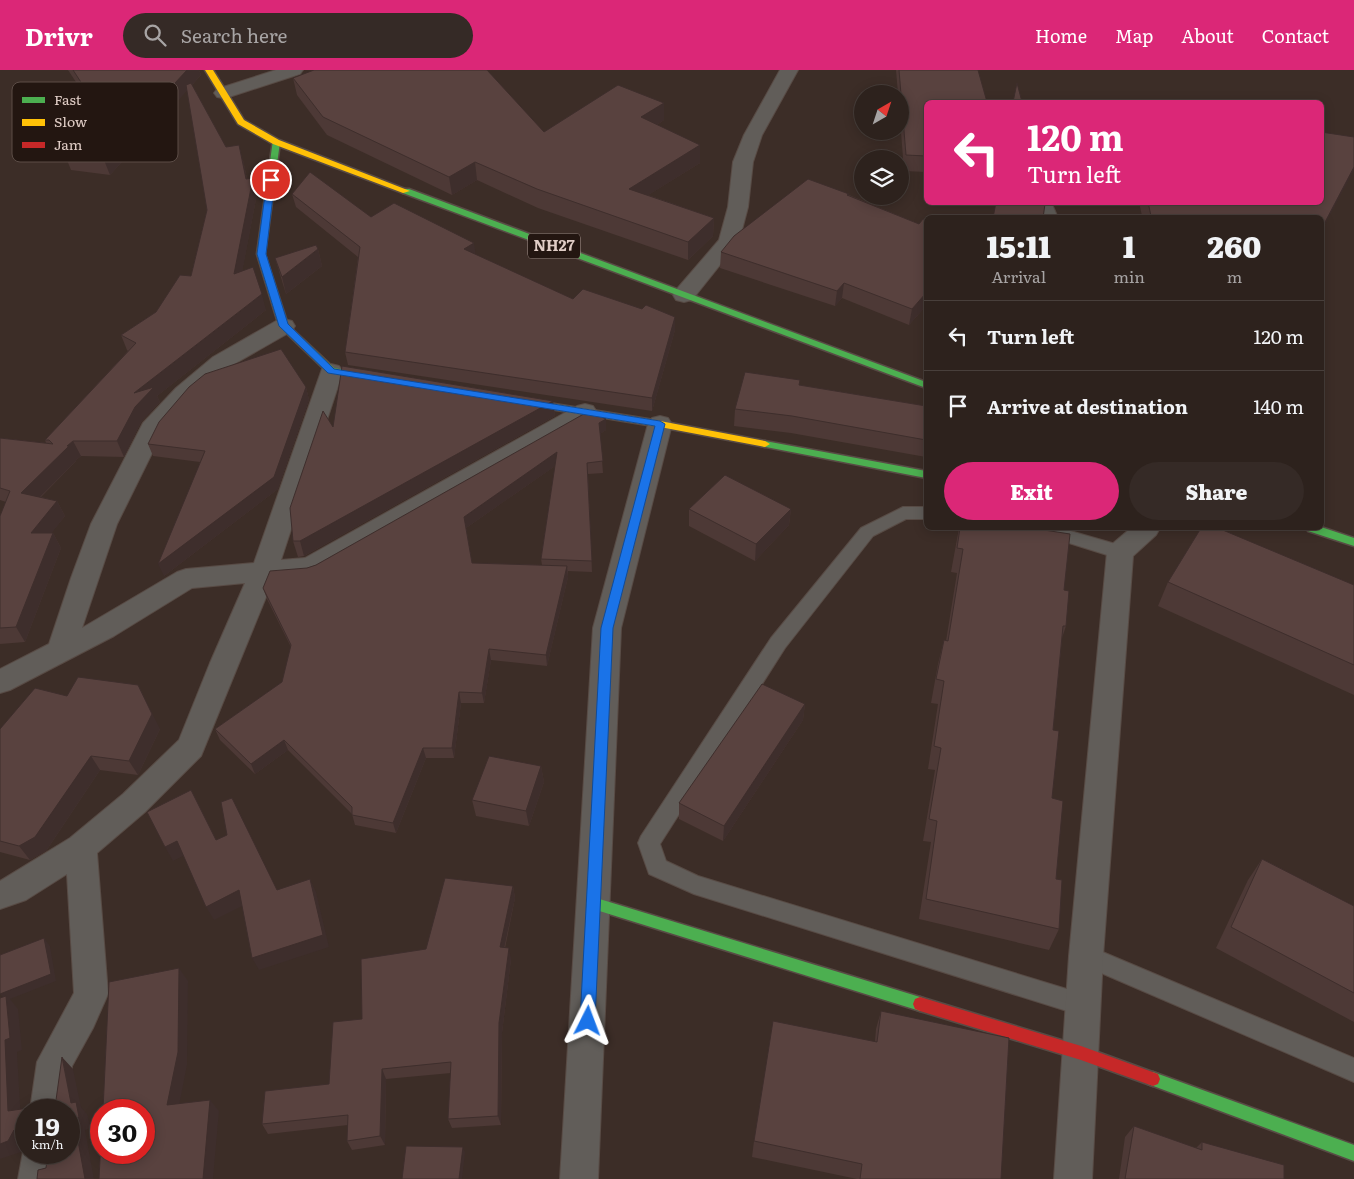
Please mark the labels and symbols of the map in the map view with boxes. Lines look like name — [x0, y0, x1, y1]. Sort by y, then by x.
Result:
legend — [12, 82, 178, 162]
north arrow — [854, 85, 909, 140]
text: Fast — [54, 89, 82, 109]
text: Slow — [54, 111, 87, 131]
text: Jam — [54, 134, 83, 154]
pin — [250, 159, 292, 201]
road number: NH27 — [528, 234, 580, 258]
position arrow — [561, 994, 613, 1046]
speed limit sign: 30 — [90, 1099, 155, 1164]

